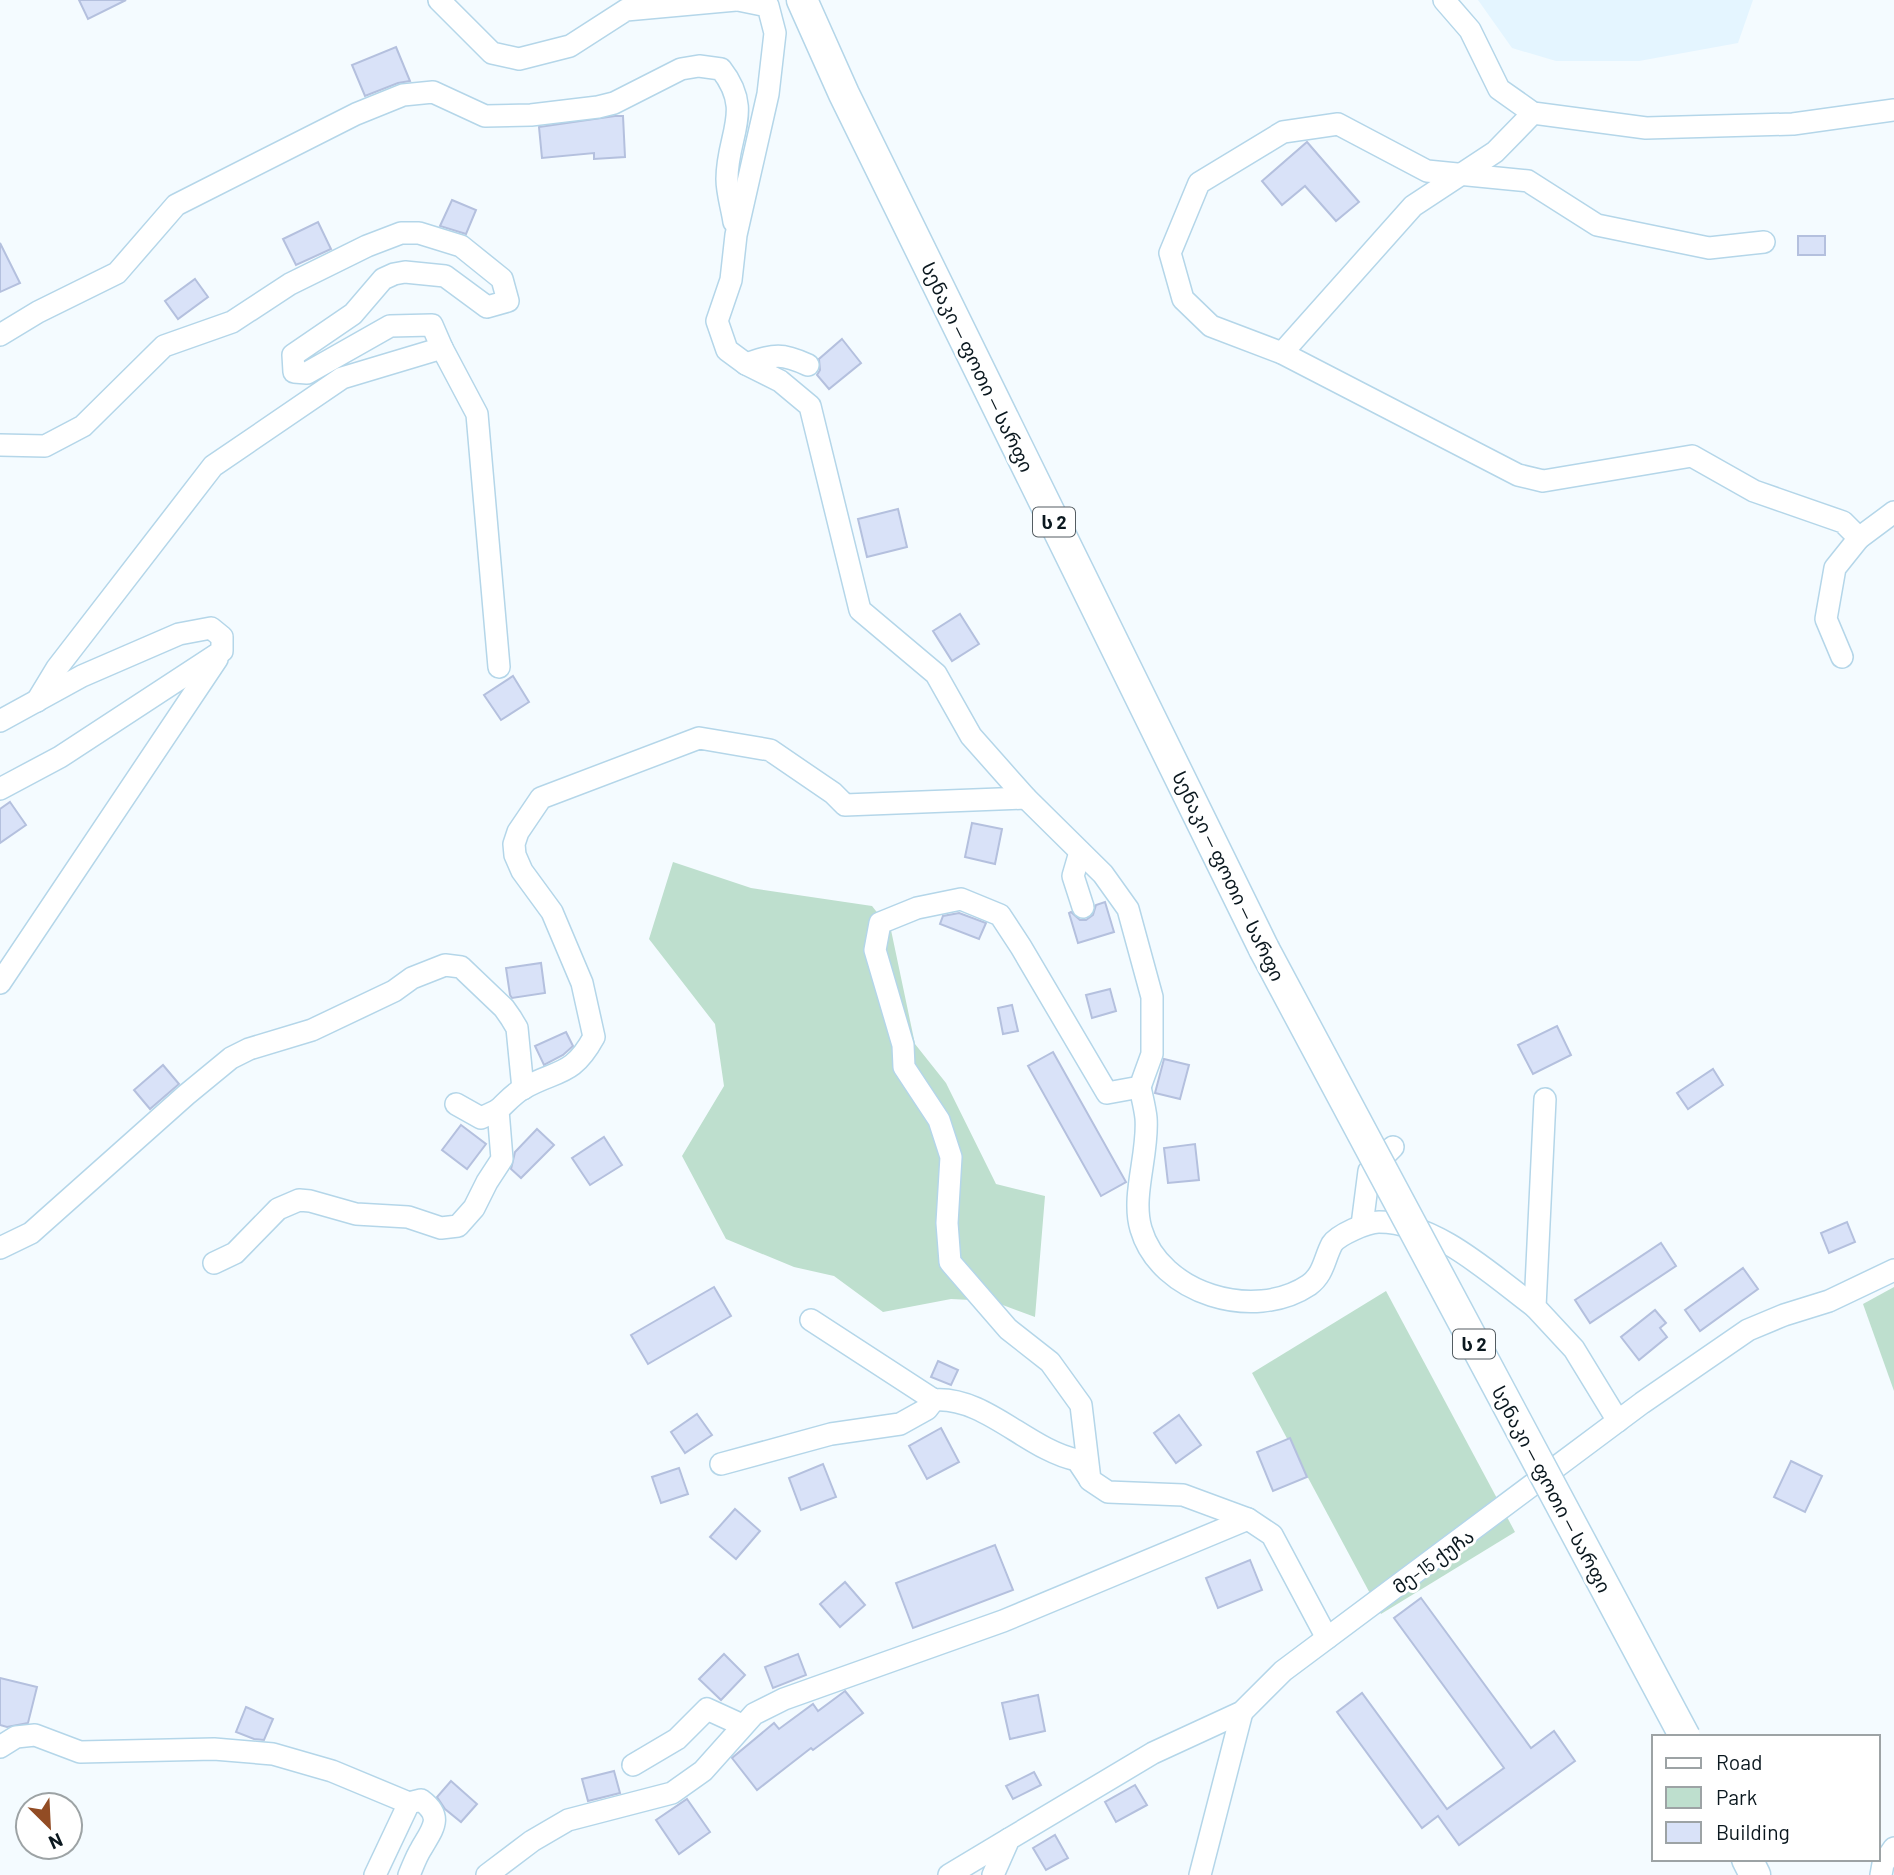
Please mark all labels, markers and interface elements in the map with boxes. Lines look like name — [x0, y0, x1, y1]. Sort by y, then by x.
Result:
street label: სენაკი — ფოთი — სარფი — [916, 258, 1039, 476]
road number: ს 2 — [1033, 508, 1075, 536]
street label: სენაკი — ფოთი — სარფი — [1167, 767, 1290, 985]
road number: ს 2 — [1453, 1330, 1495, 1358]
street label: სენაკი — ფოთი — სარფი — [1487, 1382, 1616, 1597]
street label: მე-15 ქუჩა — [1388, 1524, 1479, 1599]
legend — [1652, 1735, 1880, 1861]
text: Road — [1716, 1749, 1762, 1774]
text: Park — [1716, 1784, 1757, 1809]
north arrow — [14, 1791, 84, 1861]
text: Building — [1716, 1819, 1790, 1844]
text: N — [46, 1829, 67, 1855]

